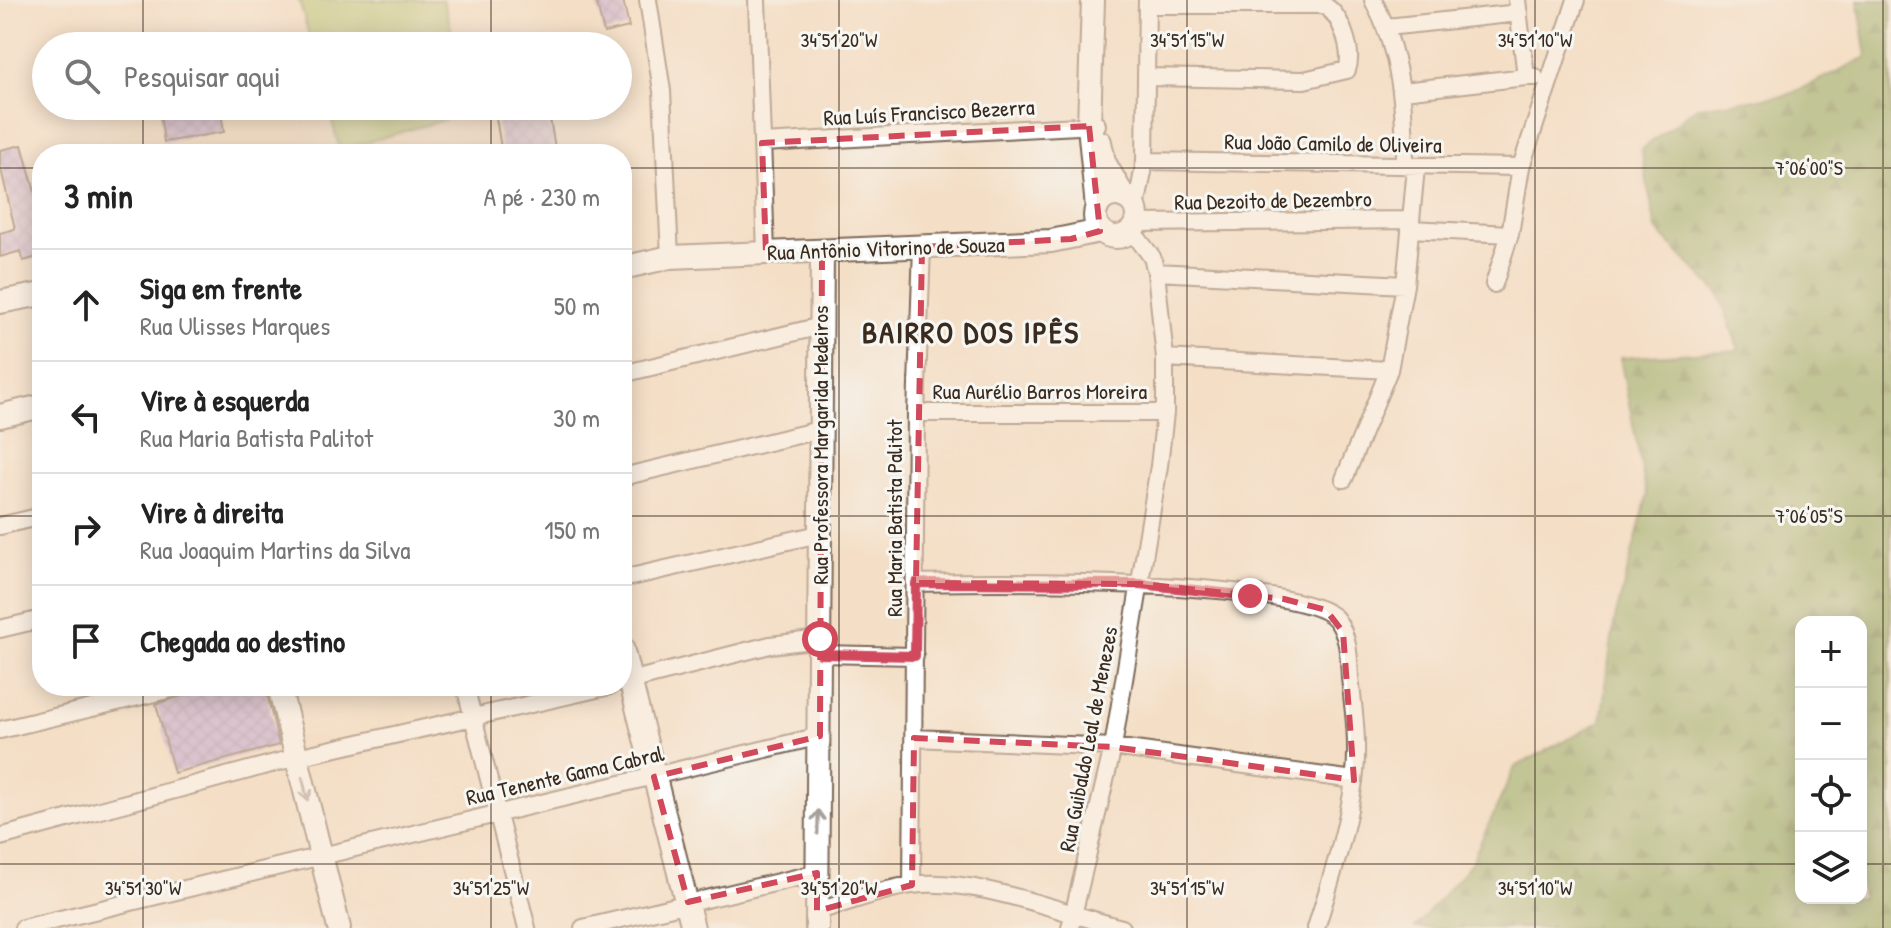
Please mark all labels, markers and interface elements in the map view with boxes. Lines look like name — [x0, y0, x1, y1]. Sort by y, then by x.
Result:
text: 34°51'20"W — [801, 26, 878, 53]
text: 34°51'15"W — [1150, 26, 1225, 53]
text: 34°51'10"W — [1498, 26, 1573, 53]
search box — [32, 32, 632, 120]
icon: search — [60, 54, 104, 98]
text: Pesquisar aqui — [124, 56, 281, 96]
street label: Rua Luís Francisco Bezerra — [823, 91, 1036, 133]
street label: Rua João Camilo de Oliveira — [1224, 126, 1442, 160]
text: 7°06'00"S — [1775, 154, 1843, 181]
text: 3 min — [64, 173, 133, 219]
text: A pé · 230 m — [484, 179, 600, 214]
street label: Rua Dezoito de Dezembro — [1174, 183, 1372, 217]
street label: Rua Antônio Vitorino de Souza — [767, 229, 1006, 267]
text: Siga em frente — [140, 268, 302, 308]
icon: ahead — [64, 283, 108, 327]
text: 50 m — [554, 288, 600, 323]
street label: Rua Professora Margarida Medeiros — [805, 305, 835, 585]
text: Rua Ulisses Marques — [140, 308, 330, 343]
district label: BAIRRO DOS IPÊS — [862, 312, 1080, 352]
street label: Rua Aurélio Barros Moreira — [933, 376, 1148, 406]
text: Vire à esquerda — [140, 380, 309, 420]
icon: left — [64, 395, 108, 439]
text: 30 m — [553, 400, 600, 435]
street label: Rua Maria Batista Palitot — [879, 419, 909, 617]
text: Rua Maria Batista Palitot — [140, 420, 373, 455]
text: Vire à direita — [140, 492, 283, 532]
text: 7°06'05"S — [1775, 502, 1843, 529]
icon: right — [64, 507, 108, 551]
text: 150 m — [544, 512, 600, 547]
text: Rua Joaquim Martins da Silva — [140, 532, 410, 567]
route end — [1232, 578, 1268, 614]
map controls — [1795, 616, 1867, 904]
button: + — [1795, 616, 1867, 688]
icon: arrive — [64, 619, 108, 663]
text: Chegada ao destino — [140, 621, 345, 661]
route start — [802, 621, 838, 657]
street label: Rua Guibaldo Leal de Menezes — [1051, 624, 1125, 854]
button: − — [1795, 688, 1867, 760]
street label: Rua Tenente Gama Cabral — [463, 738, 667, 812]
button: locate — [1795, 760, 1867, 832]
one-way arrow — [298, 775, 313, 801]
one-way arrow — [810, 809, 825, 836]
button: layers — [1795, 832, 1867, 904]
text: 34°51'30"W — [105, 874, 182, 901]
text: 34°51'25"W — [453, 874, 530, 901]
text: 34°51'20"W — [801, 874, 878, 901]
text: 34°51'15"W — [1150, 874, 1225, 901]
text: 34°51'10"W — [1498, 874, 1573, 901]

